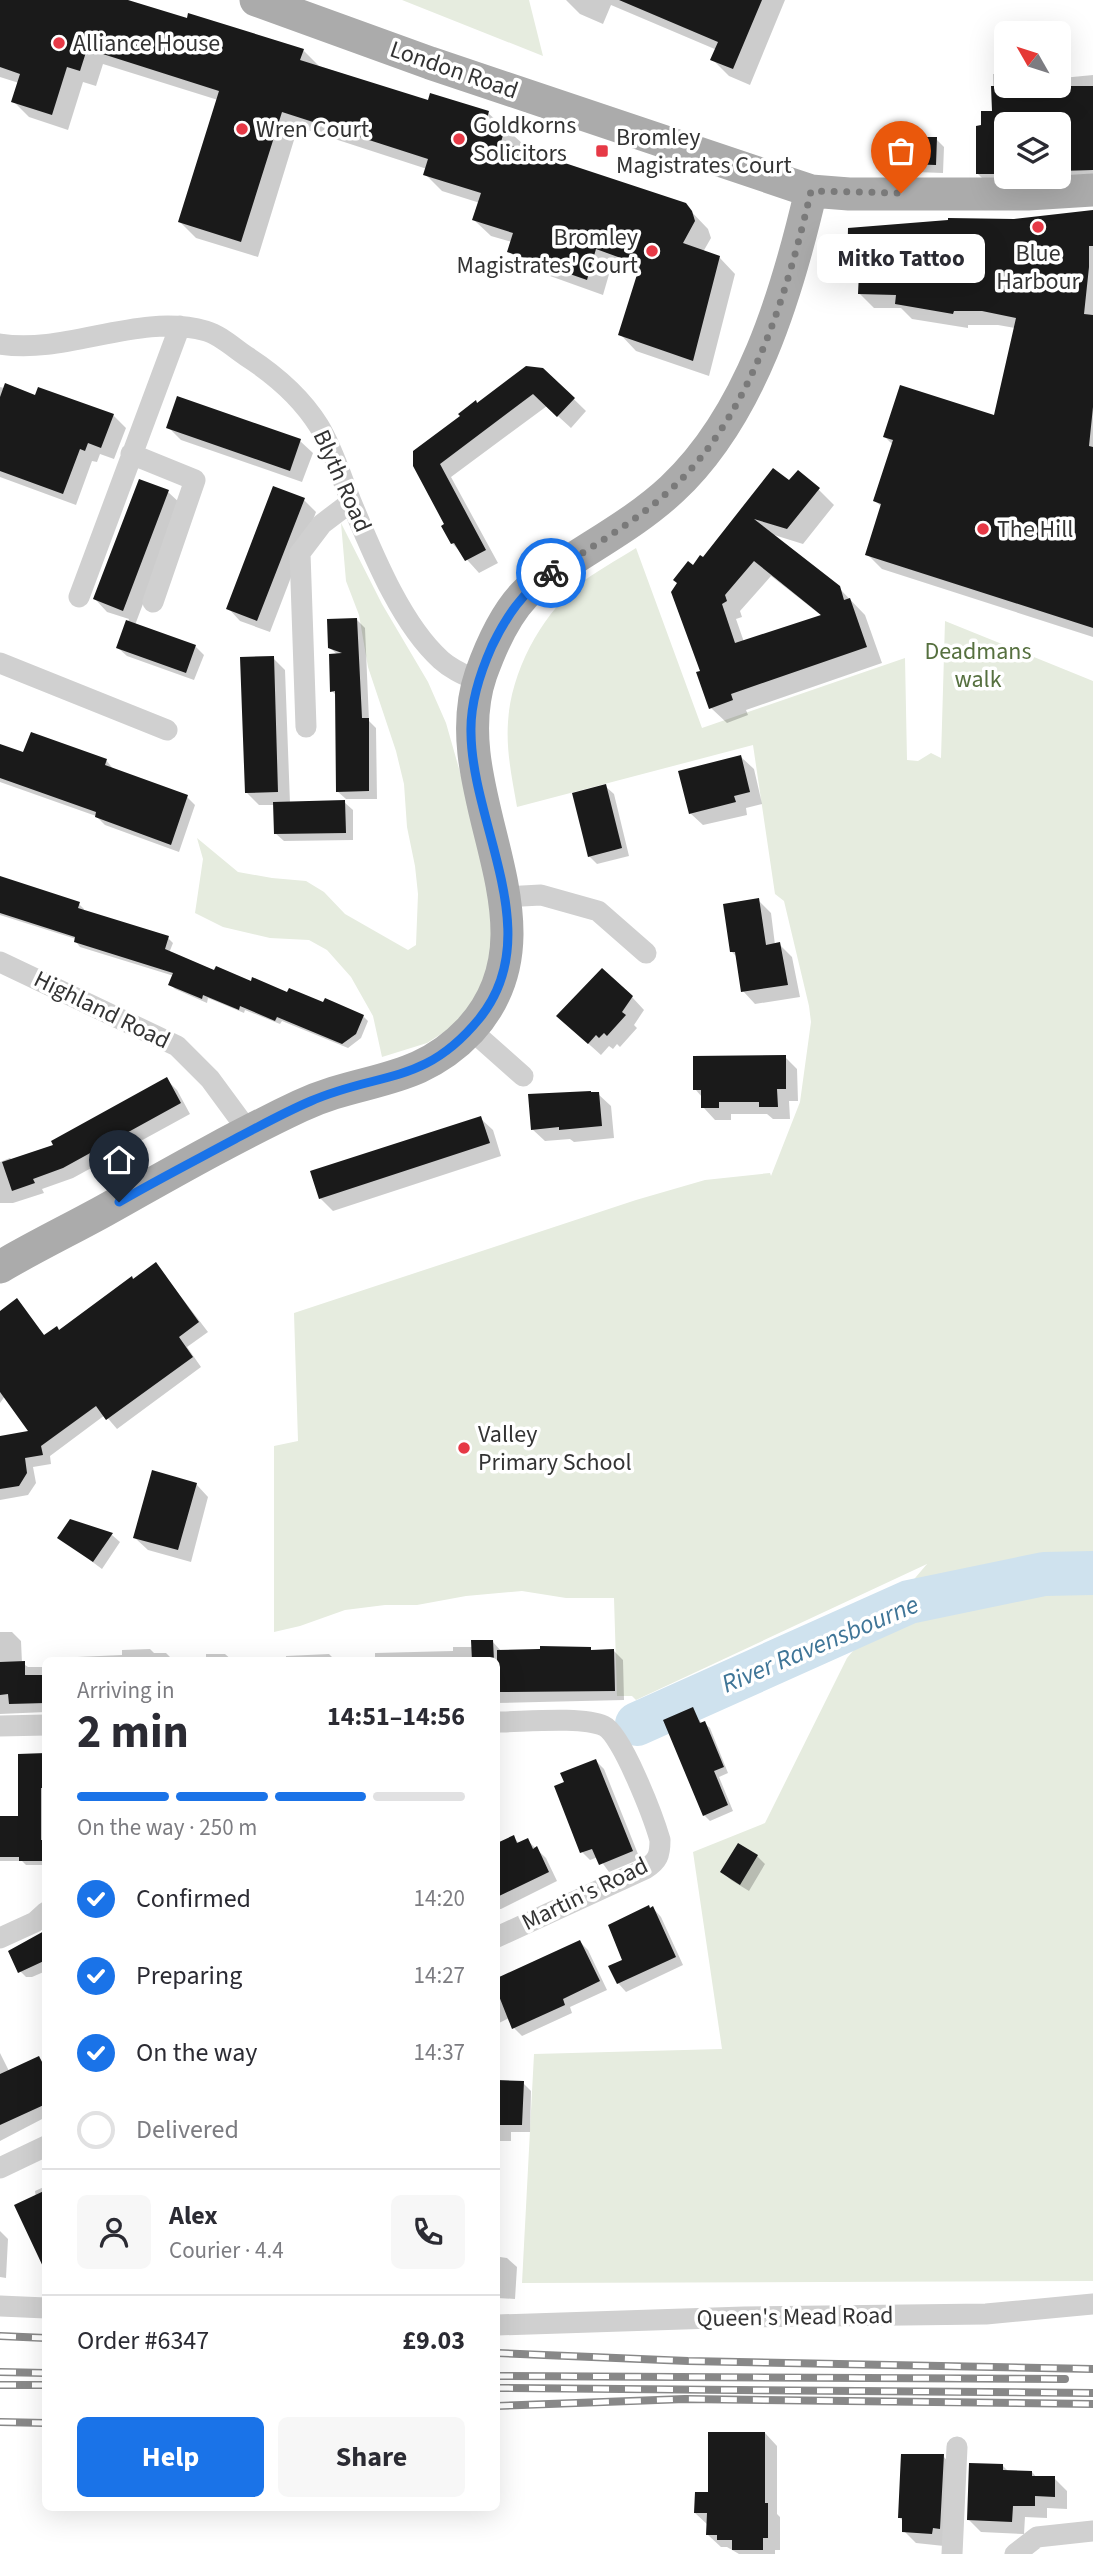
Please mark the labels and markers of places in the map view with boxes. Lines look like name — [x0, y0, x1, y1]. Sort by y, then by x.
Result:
place label: Alliance House — [73, 26, 220, 61]
marker: Alliance House — [51, 35, 67, 51]
place label: Goldkorns Solicitors — [473, 108, 576, 171]
place label: Wren Court — [256, 112, 369, 147]
place label: Bromley Magistrates Court — [616, 120, 792, 183]
marker: Wren Court — [234, 121, 250, 137]
pin — [871, 121, 931, 193]
marker: Goldkorns Solicitors — [451, 131, 467, 147]
marker: Bromley Magistrates Court — [594, 143, 610, 159]
marker: Blue Harbour — [1030, 219, 1046, 235]
place label: Bromley Magistrates' Court — [457, 220, 638, 283]
callout: Mitko Tattoo — [817, 235, 985, 284]
place label: Blue Harbour — [996, 236, 1081, 299]
marker: Bromley Magistrates' Court — [644, 243, 660, 259]
place label: The Hill — [997, 512, 1073, 547]
marker: The Hill — [975, 521, 991, 537]
pin — [89, 1130, 149, 1202]
place label: Valley Primary School — [478, 1417, 632, 1480]
marker: Valley Primary School — [456, 1440, 472, 1456]

